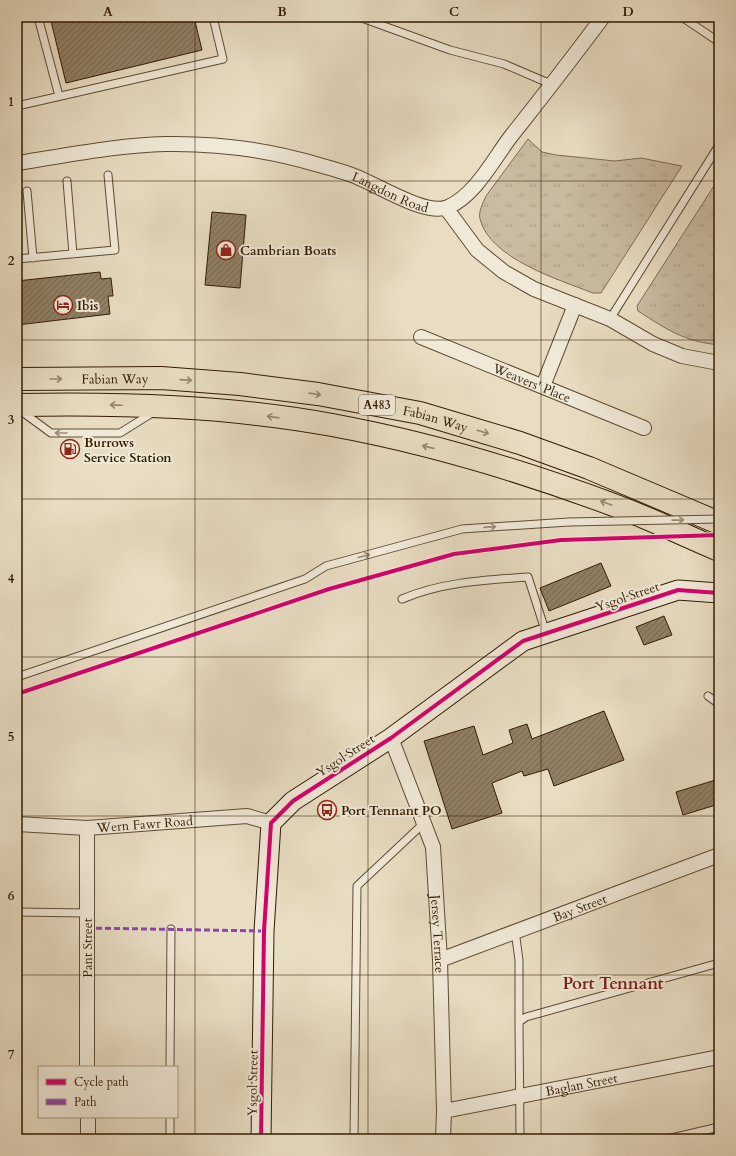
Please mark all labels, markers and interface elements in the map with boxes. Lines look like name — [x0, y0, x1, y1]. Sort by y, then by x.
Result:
text: A — [103, 3, 113, 21]
text: B — [277, 3, 287, 21]
text: C — [449, 3, 459, 21]
text: D — [622, 3, 634, 21]
text: 1 — [8, 93, 14, 111]
street label: Langdon Road — [349, 168, 430, 217]
shop icon: Cambrian Boats — [215, 239, 237, 261]
place label: Cambrian Boats — [240, 242, 337, 260]
text: 2 — [8, 252, 15, 270]
hotel icon: Ibis — [52, 294, 74, 316]
place label: Ibis — [77, 297, 99, 315]
street label: Weavers' Place — [489, 359, 573, 407]
street label: Fabian Way — [81, 370, 149, 389]
one-way arrow — [49, 375, 62, 383]
one-way arrow — [179, 376, 192, 383]
one-way arrow — [308, 390, 321, 398]
road number: A483 — [359, 395, 395, 415]
one-way arrow — [110, 401, 123, 409]
street label: Fabian Way — [401, 402, 470, 437]
text: 3 — [8, 411, 15, 429]
one-way arrow — [267, 413, 280, 421]
one-way arrow — [55, 429, 68, 437]
one-way arrow — [476, 429, 489, 436]
place label: Burrows Service Station — [84, 434, 172, 467]
fuel station icon: Burrows Service Station — [59, 438, 81, 460]
one-way arrow — [422, 442, 435, 450]
one-way arrow — [600, 498, 612, 506]
one-way arrow — [671, 516, 684, 524]
one-way arrow — [483, 524, 496, 531]
one-way arrow — [357, 551, 370, 559]
text: 4 — [8, 570, 15, 588]
street label: Ysgol Street — [593, 578, 662, 616]
text: 5 — [8, 728, 14, 746]
street label: Ysgol Street — [313, 730, 378, 781]
bus stop icon: Port Tennant PO — [316, 799, 338, 821]
place label: Port Tennant PO — [341, 802, 442, 820]
street label: Wern Fawr Road — [95, 812, 194, 837]
text: 6 — [8, 887, 15, 905]
street label: Bay Street — [550, 890, 609, 927]
street label: Jersey Terrace — [426, 893, 448, 973]
street label: Pant Street — [79, 918, 97, 978]
district label: Port Tennant — [562, 972, 664, 995]
text: 7 — [8, 1046, 15, 1064]
street label: Ysgol Street — [243, 1050, 263, 1116]
legend — [38, 1066, 178, 1118]
street label: Baglan Street — [544, 1069, 619, 1101]
text: Cycle path — [74, 1074, 129, 1090]
text: Path — [74, 1094, 97, 1110]

